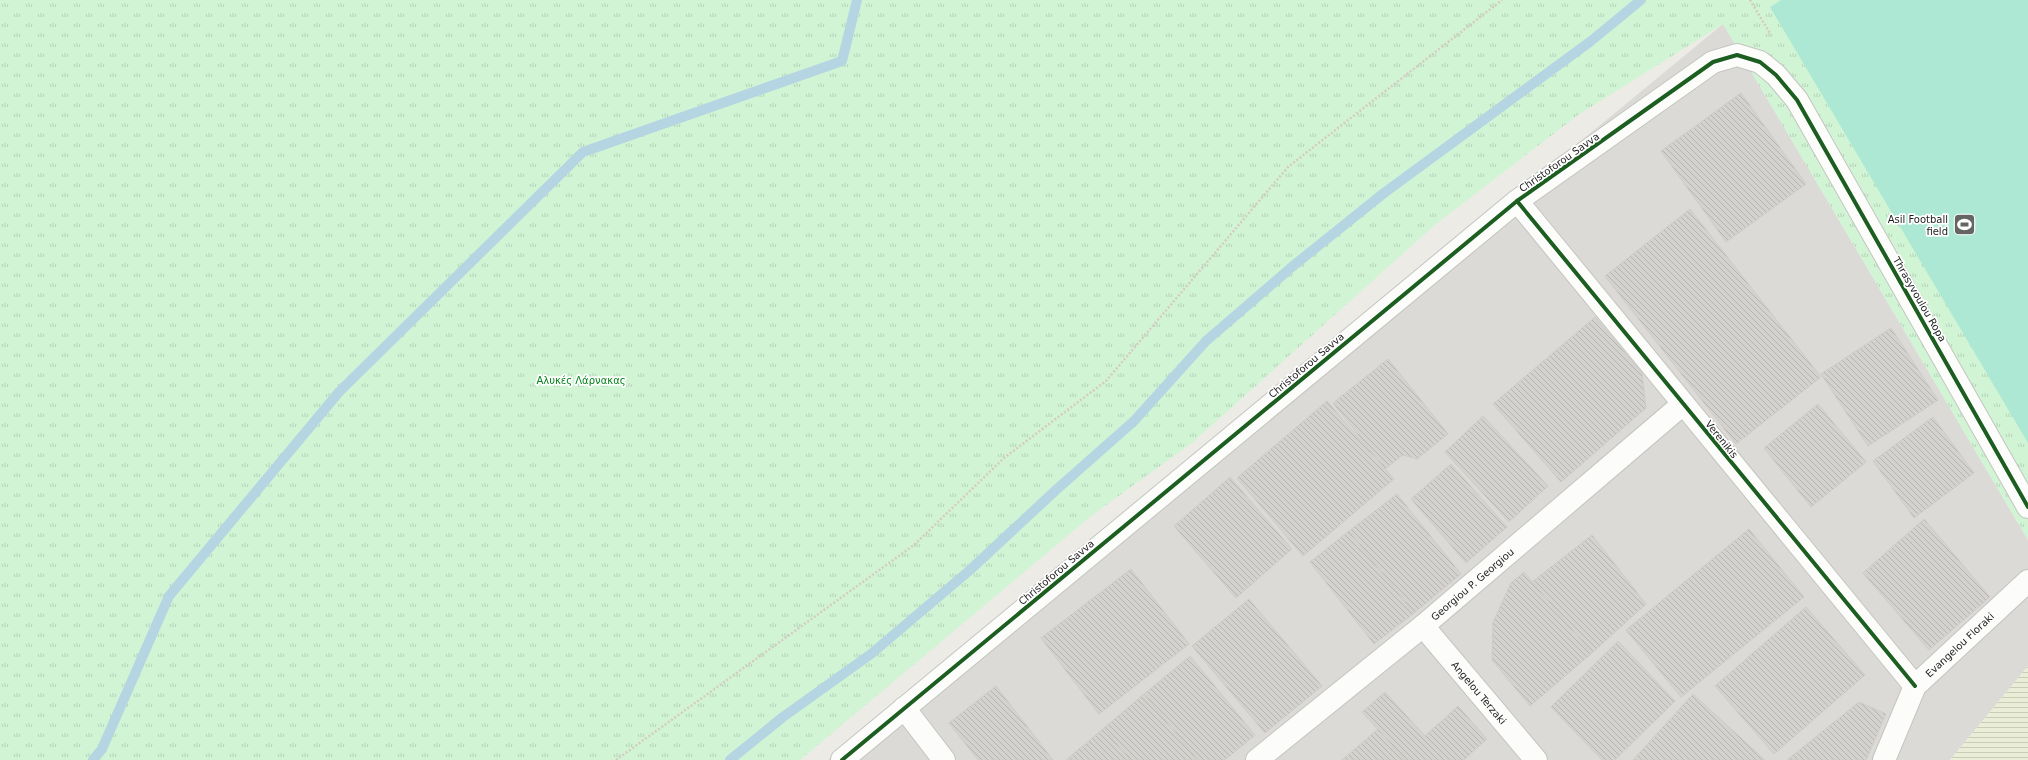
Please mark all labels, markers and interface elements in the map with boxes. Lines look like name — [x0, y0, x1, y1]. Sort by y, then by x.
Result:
street label: Christoforou Savva — [1517, 131, 1601, 194]
sports icon: Asil Football field — [1951, 212, 1977, 238]
place label: Asil Football field — [1888, 214, 1948, 237]
street label: Thrasyvoulou Ropa — [1890, 254, 1948, 343]
street label: Christoforou Savva — [1266, 331, 1346, 400]
park label: Αλυκές Λάρνακας — [536, 375, 626, 386]
street label: Verenikis — [1703, 418, 1740, 460]
street label: Christoforou Savva — [1016, 538, 1096, 607]
street label: Georgiou P. Georgiou — [1429, 546, 1516, 623]
street label: Evangelou Floraki — [1923, 611, 1996, 679]
street label: Angelou Terzaki — [1449, 659, 1508, 727]

